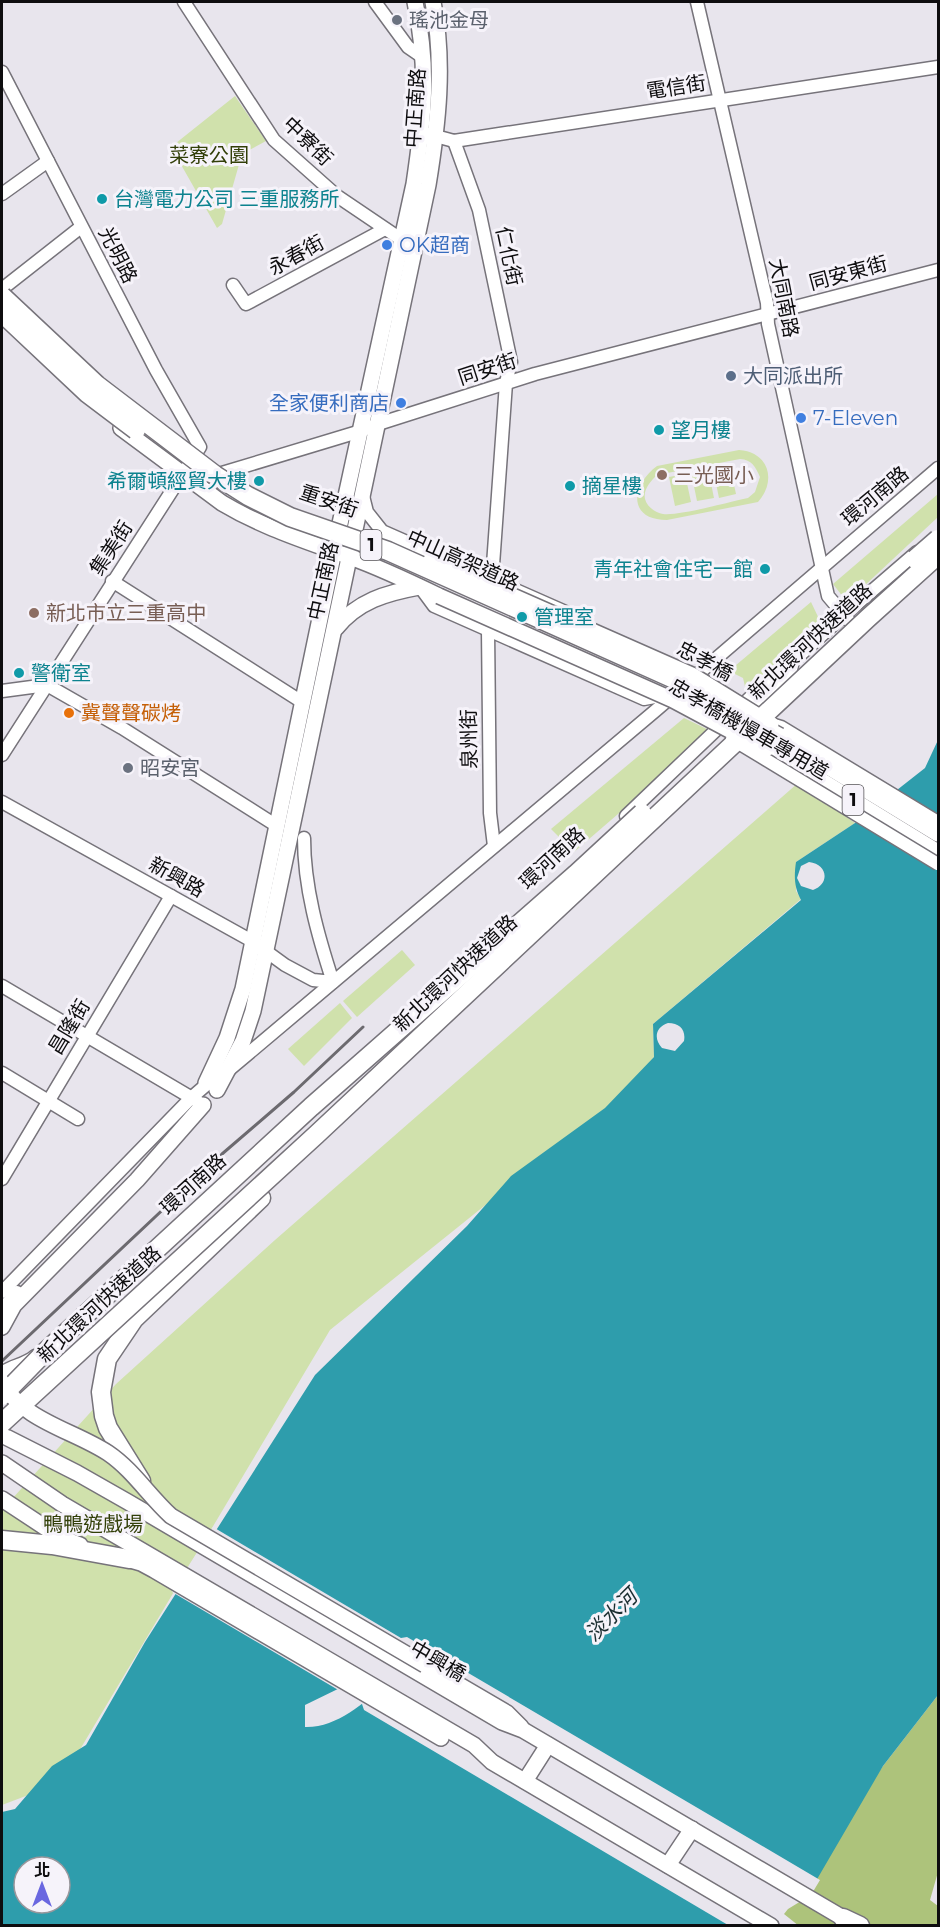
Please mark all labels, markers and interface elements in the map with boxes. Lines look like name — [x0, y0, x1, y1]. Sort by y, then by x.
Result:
place label: 瑤池金母 — [409, 8, 489, 32]
marker: 瑤池金母 — [390, 13, 404, 27]
street label: 中正南路 — [400, 67, 430, 149]
street label: 電信街 — [644, 70, 708, 104]
street label: 中寮街 — [278, 112, 338, 170]
park label: 菜寮公園 — [169, 143, 249, 167]
place label: 台灣電力公司 三重服務所 — [114, 187, 339, 211]
marker: 台灣電力公司 三重服務所 — [95, 192, 109, 206]
street label: 光明路 — [94, 223, 142, 287]
street label: 仁化街 — [491, 224, 527, 288]
street label: 永春街 — [264, 230, 328, 280]
place label: OK超商 — [399, 233, 470, 257]
marker: OK超商 — [380, 238, 394, 252]
street label: 同安東街 — [806, 251, 890, 295]
street label: 大同南路 — [765, 256, 803, 340]
street label: 同安街 — [455, 348, 519, 390]
place label: 大同派出所 — [743, 364, 843, 388]
marker: 大同派出所 — [724, 369, 738, 383]
place label: 全家便利商店 — [269, 391, 389, 415]
marker: 全家便利商店 — [394, 396, 408, 410]
place label: 7-Eleven — [813, 406, 898, 430]
marker: 7-Eleven — [794, 411, 808, 425]
place label: 望月樓 — [671, 418, 731, 442]
marker: 望月樓 — [652, 423, 666, 437]
street label: 環河南路 — [837, 461, 913, 531]
place label: 三光國小 — [674, 463, 754, 487]
marker: 三光國小 — [655, 468, 669, 482]
place label: 希爾頓經貿大樓 — [107, 469, 247, 493]
marker: 希爾頓經貿大樓 — [252, 474, 266, 488]
place label: 摘星樓 — [582, 474, 642, 498]
marker: 摘星樓 — [563, 479, 577, 493]
street label: 重安街 — [297, 480, 361, 522]
street label: 集美街 — [85, 516, 137, 580]
street label: 中山高架道路 — [403, 525, 523, 595]
road number: 1 — [360, 530, 382, 560]
street label: 中正南路 — [303, 539, 343, 623]
place label: 青年社會住宅一館 — [593, 557, 753, 581]
marker: 青年社會住宅一館 — [758, 562, 772, 576]
street label: 新北環河快速道路 — [743, 578, 877, 704]
place label: 新北市立三重高中 — [46, 601, 206, 625]
place label: 管理室 — [534, 605, 594, 629]
marker: 新北市立三重高中 — [27, 606, 41, 620]
marker: 管理室 — [515, 610, 529, 624]
street label: 忠孝橋 — [673, 636, 737, 686]
place label: 警衛室 — [31, 661, 91, 685]
marker: 警衛室 — [12, 666, 26, 680]
street label: 忠孝橋機慢車專用道 — [665, 674, 833, 784]
place label: 冀聲聲碳烤 — [81, 701, 181, 725]
marker: 冀聲聲碳烤 — [62, 706, 76, 720]
street label: 泉州街 — [456, 709, 482, 769]
place label: 昭安宮 — [140, 756, 200, 780]
marker: 昭安宮 — [121, 761, 135, 775]
road number: 1 — [842, 785, 864, 815]
street label: 環河南路 — [515, 822, 589, 894]
street label: 新興路 — [145, 852, 209, 902]
street label: 新北環河快速道路 — [388, 910, 522, 1036]
street label: 昌隆街 — [43, 995, 95, 1059]
street label: 環河南路 — [155, 1148, 231, 1220]
street label: 新北環河快速道路 — [32, 1241, 166, 1367]
park label: 鴨鴨遊戲場 — [43, 1512, 143, 1536]
water label: 淡水河 — [580, 1581, 645, 1646]
street label: 中興橋 — [406, 1636, 470, 1686]
north arrow — [12, 1855, 72, 1915]
text: 北 — [34, 1861, 50, 1880]

